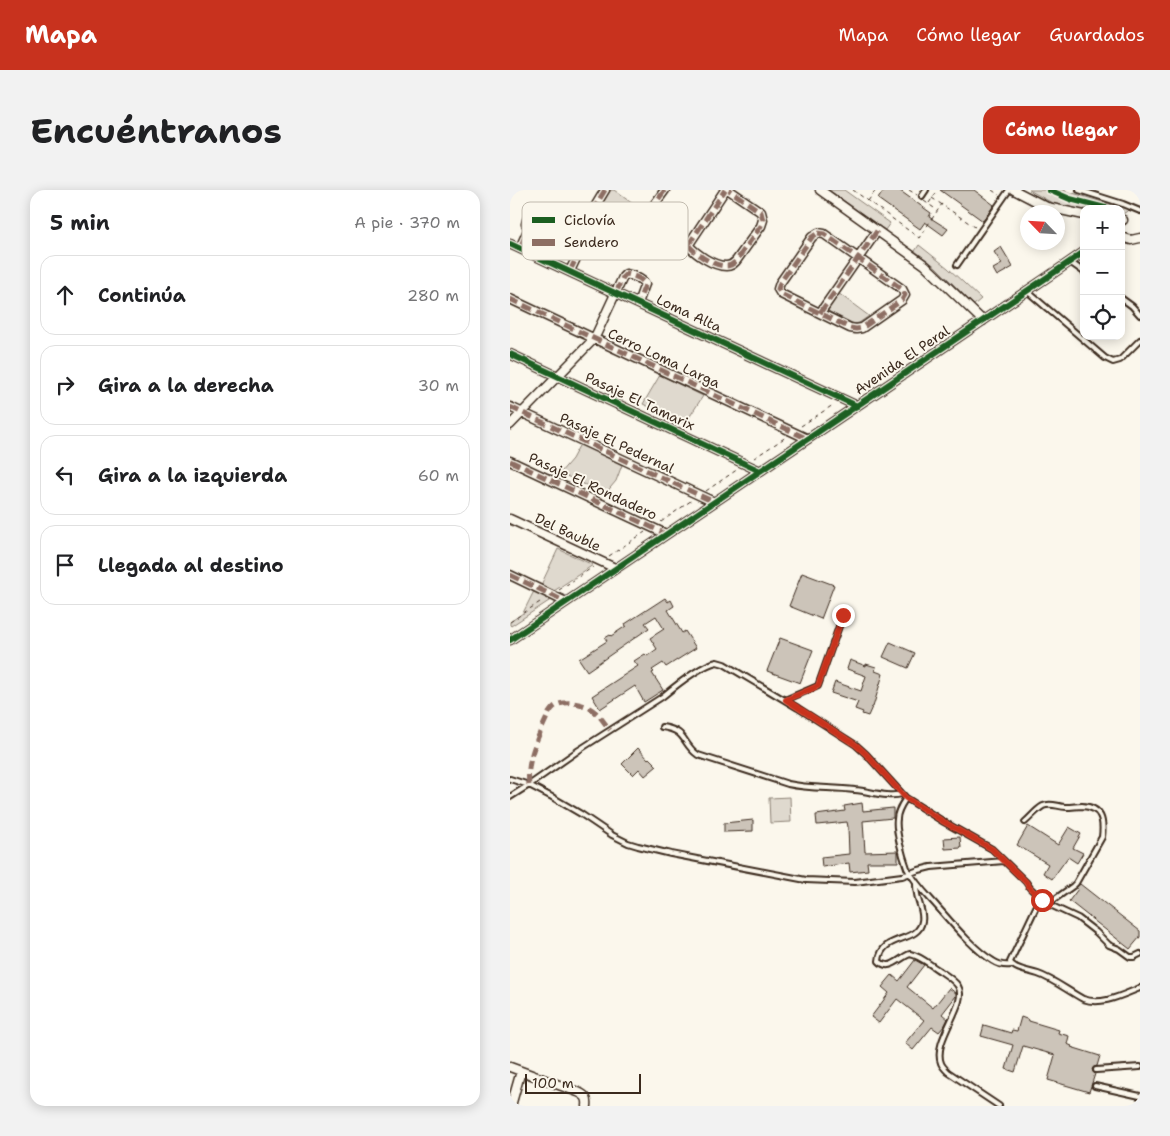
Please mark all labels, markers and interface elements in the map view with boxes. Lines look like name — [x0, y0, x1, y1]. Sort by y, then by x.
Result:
text: Mapa — [25, 19, 97, 51]
text: Mapa — [838, 23, 888, 47]
text: Cómo llegar — [916, 23, 1021, 47]
text: Guardados — [1049, 23, 1145, 47]
button: Cómo llegar — [983, 106, 1140, 154]
text: Encuéntranos — [30, 107, 282, 154]
legend — [522, 202, 688, 260]
north arrow — [1020, 205, 1065, 250]
map controls — [1080, 205, 1125, 340]
button: + — [1080, 205, 1125, 250]
text: 5 min — [50, 209, 110, 237]
text: Ciclovía — [564, 211, 616, 229]
text: A pie · 370 m — [354, 212, 460, 233]
text: Sendero — [564, 233, 619, 251]
button: − — [1080, 250, 1125, 295]
icon: ahead — [51, 281, 79, 309]
text: Continúa — [98, 283, 186, 308]
text: 280 m — [407, 285, 459, 306]
street label: Loma Alta — [653, 290, 725, 336]
button: locate — [1080, 295, 1125, 340]
street label: Avenida El Peral — [851, 321, 954, 398]
street label: Cerro Loma Larga — [605, 324, 723, 392]
street label: Pasaje El Tamarix — [582, 368, 698, 434]
icon: right — [51, 371, 79, 399]
text: Gira a la derecha — [98, 373, 274, 398]
text: 30 m — [418, 375, 459, 396]
street label: Pasaje El Pedernal — [557, 409, 678, 478]
street label: Pasaje El Rondadero — [526, 448, 660, 524]
icon: left — [51, 461, 79, 489]
text: Gira a la izquierda — [98, 463, 287, 488]
text: 60 m — [418, 465, 459, 486]
street label: Del Bauble — [532, 509, 604, 555]
icon: arrive — [51, 551, 79, 579]
text: Llegada al destino — [98, 553, 284, 578]
route end — [832, 604, 855, 627]
route start — [1031, 889, 1054, 912]
scale bar — [525, 1071, 641, 1094]
text: 100 m — [532, 1074, 574, 1092]

